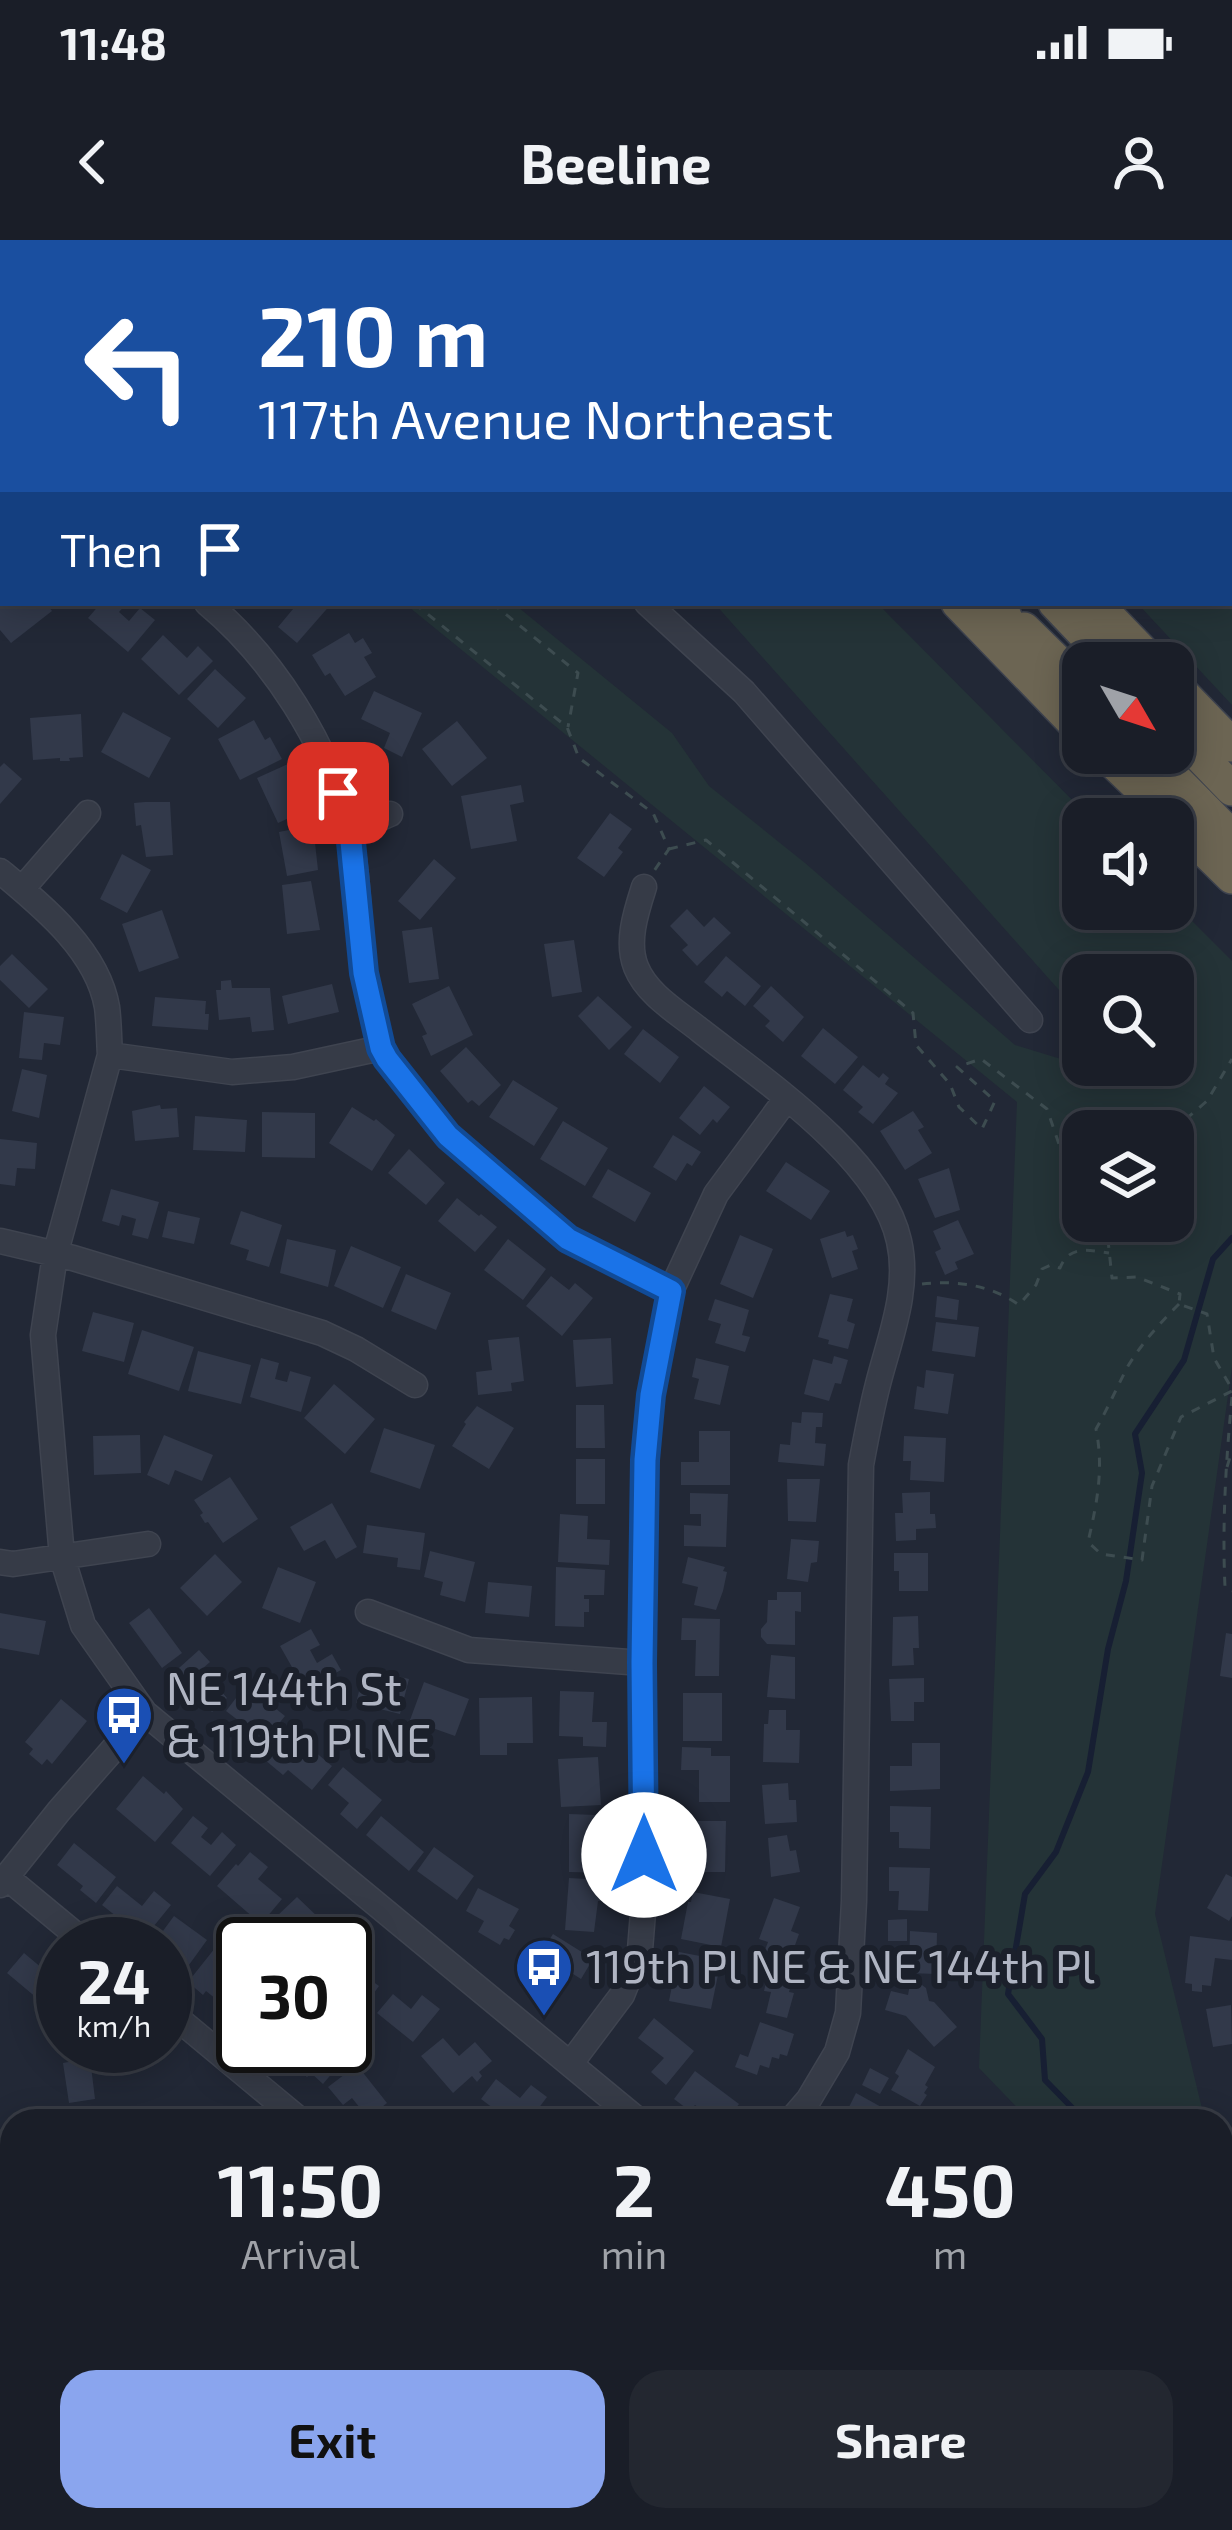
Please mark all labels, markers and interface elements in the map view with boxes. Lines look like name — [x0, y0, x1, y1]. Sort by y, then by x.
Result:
text: 11:48 — [60, 15, 167, 69]
icon: back — [60, 129, 126, 195]
icon: person — [1106, 129, 1172, 195]
text: Beeline — [521, 130, 712, 195]
text: 210 m — [258, 283, 488, 384]
icon: left — [60, 288, 216, 444]
text: 117th Avenue Northeast — [258, 385, 833, 450]
icon: arrive — [187, 516, 253, 582]
text: Then — [60, 522, 163, 576]
north arrow — [1062, 642, 1194, 774]
map controls — [1062, 642, 1194, 1242]
pin — [287, 742, 389, 844]
icon: arrive — [305, 760, 371, 826]
button: sound — [1062, 798, 1194, 930]
button: search — [1062, 954, 1194, 1086]
button: layers — [1062, 1110, 1194, 1242]
place label: NE 144th St & 119th Pl NE — [166, 1660, 431, 1766]
bus stop icon: NE 144th St & 119th Pl NE — [93, 1684, 155, 1766]
position arrow — [581, 1792, 707, 1918]
speed limit sign: 30 — [216, 1917, 372, 2073]
bus stop icon: 119th Pl NE & NE 144th Pl — [513, 1936, 575, 2018]
place label: 119th Pl NE & NE 144th Pl — [586, 1938, 1095, 1992]
text: 24 — [77, 1944, 151, 2016]
text: km/h — [77, 2007, 151, 2043]
text: 11:50 — [217, 2145, 383, 2231]
text: 2 — [613, 2145, 655, 2231]
text: 450 — [885, 2145, 1016, 2231]
text: Arrival — [241, 2230, 360, 2277]
text: min — [601, 2230, 667, 2277]
text: m — [933, 2230, 967, 2277]
button: Exit — [60, 2370, 605, 2508]
button: Share — [629, 2370, 1173, 2508]

